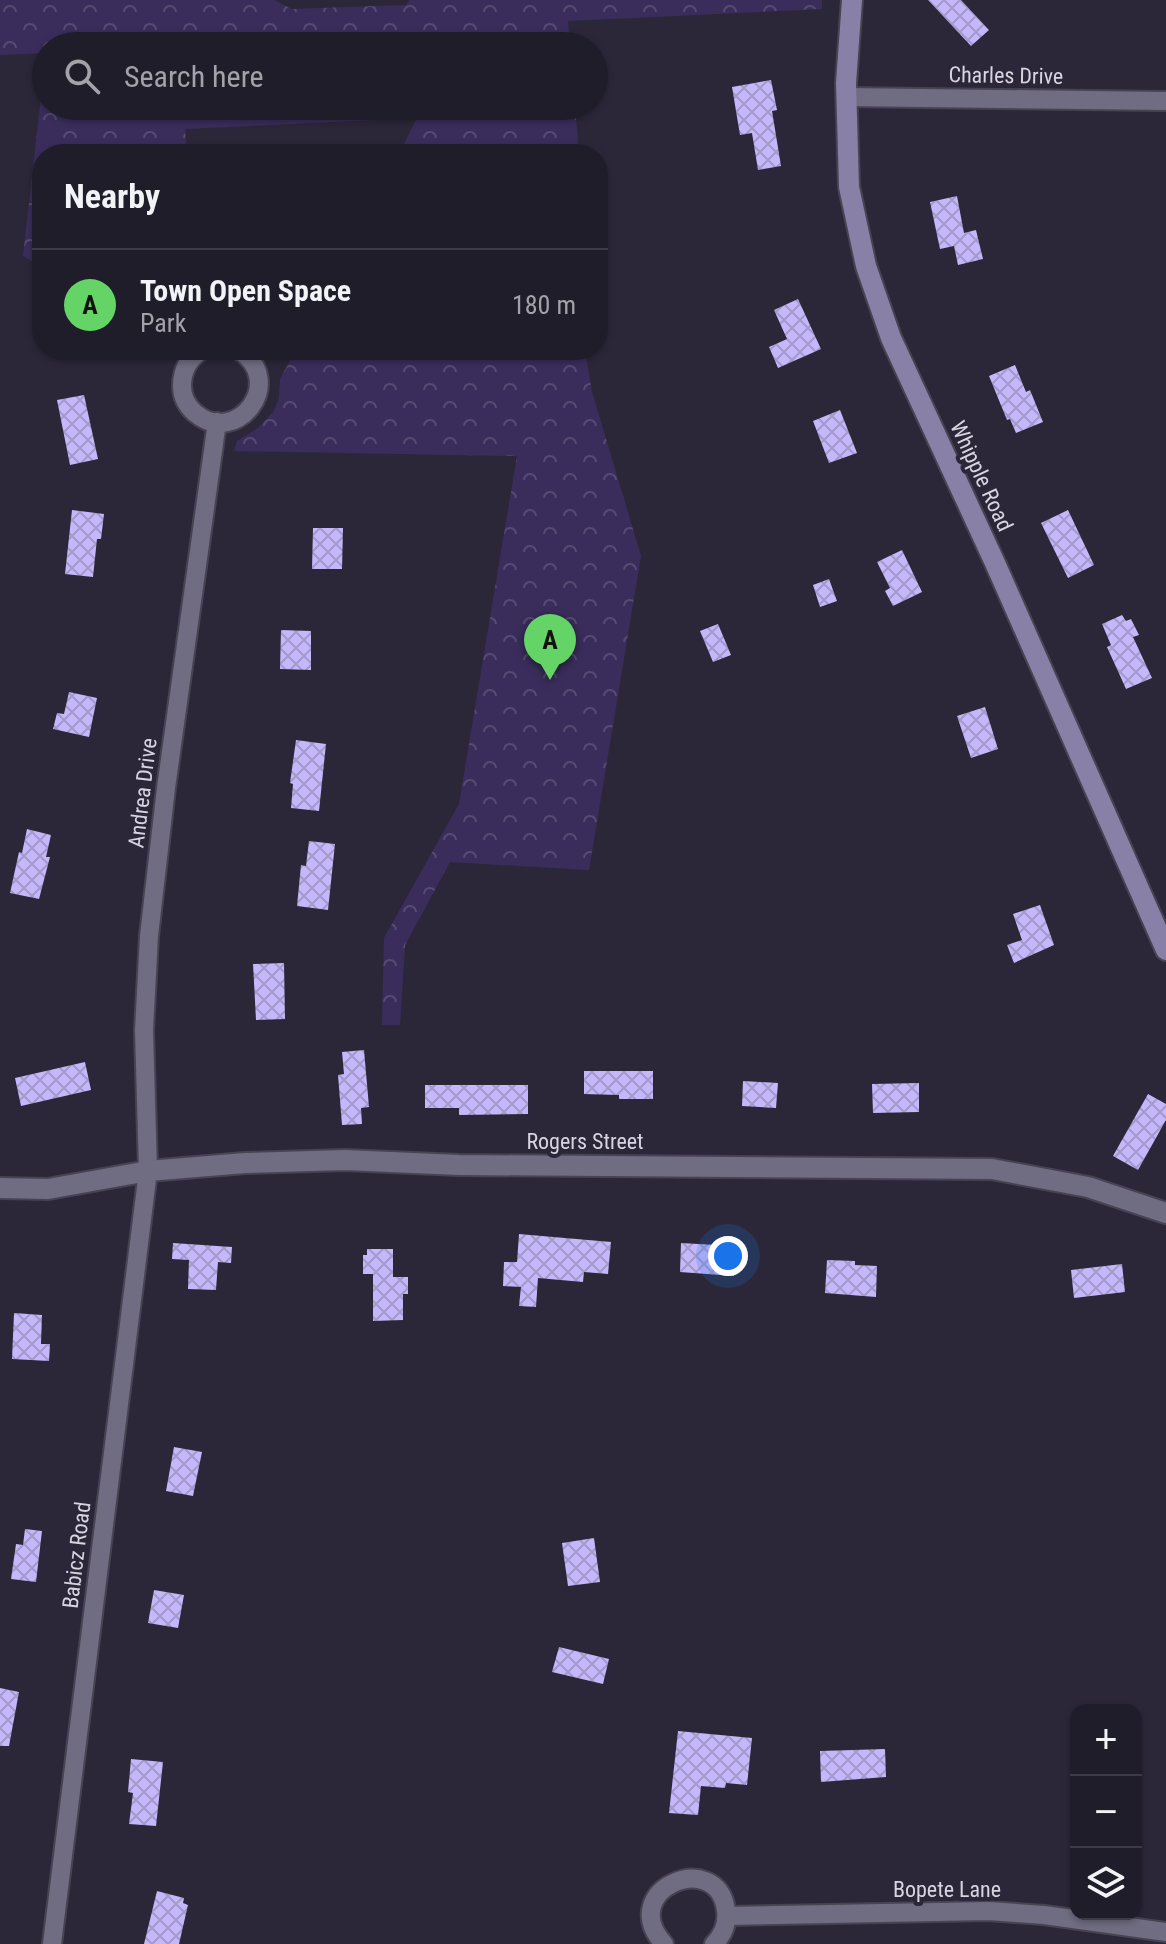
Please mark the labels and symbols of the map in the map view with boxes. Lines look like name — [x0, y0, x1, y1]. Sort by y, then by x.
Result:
street label: Charles Drive — [948, 62, 1064, 89]
street label: Whipple Road — [945, 417, 1018, 535]
pin: A — [524, 614, 576, 680]
street label: Andrea Drive — [123, 737, 162, 849]
street label: Rogers Street — [526, 1129, 644, 1154]
your location — [708, 1236, 748, 1276]
street label: Babicz Road — [58, 1500, 95, 1610]
street label: Bopete Lane — [893, 1877, 1001, 1902]

